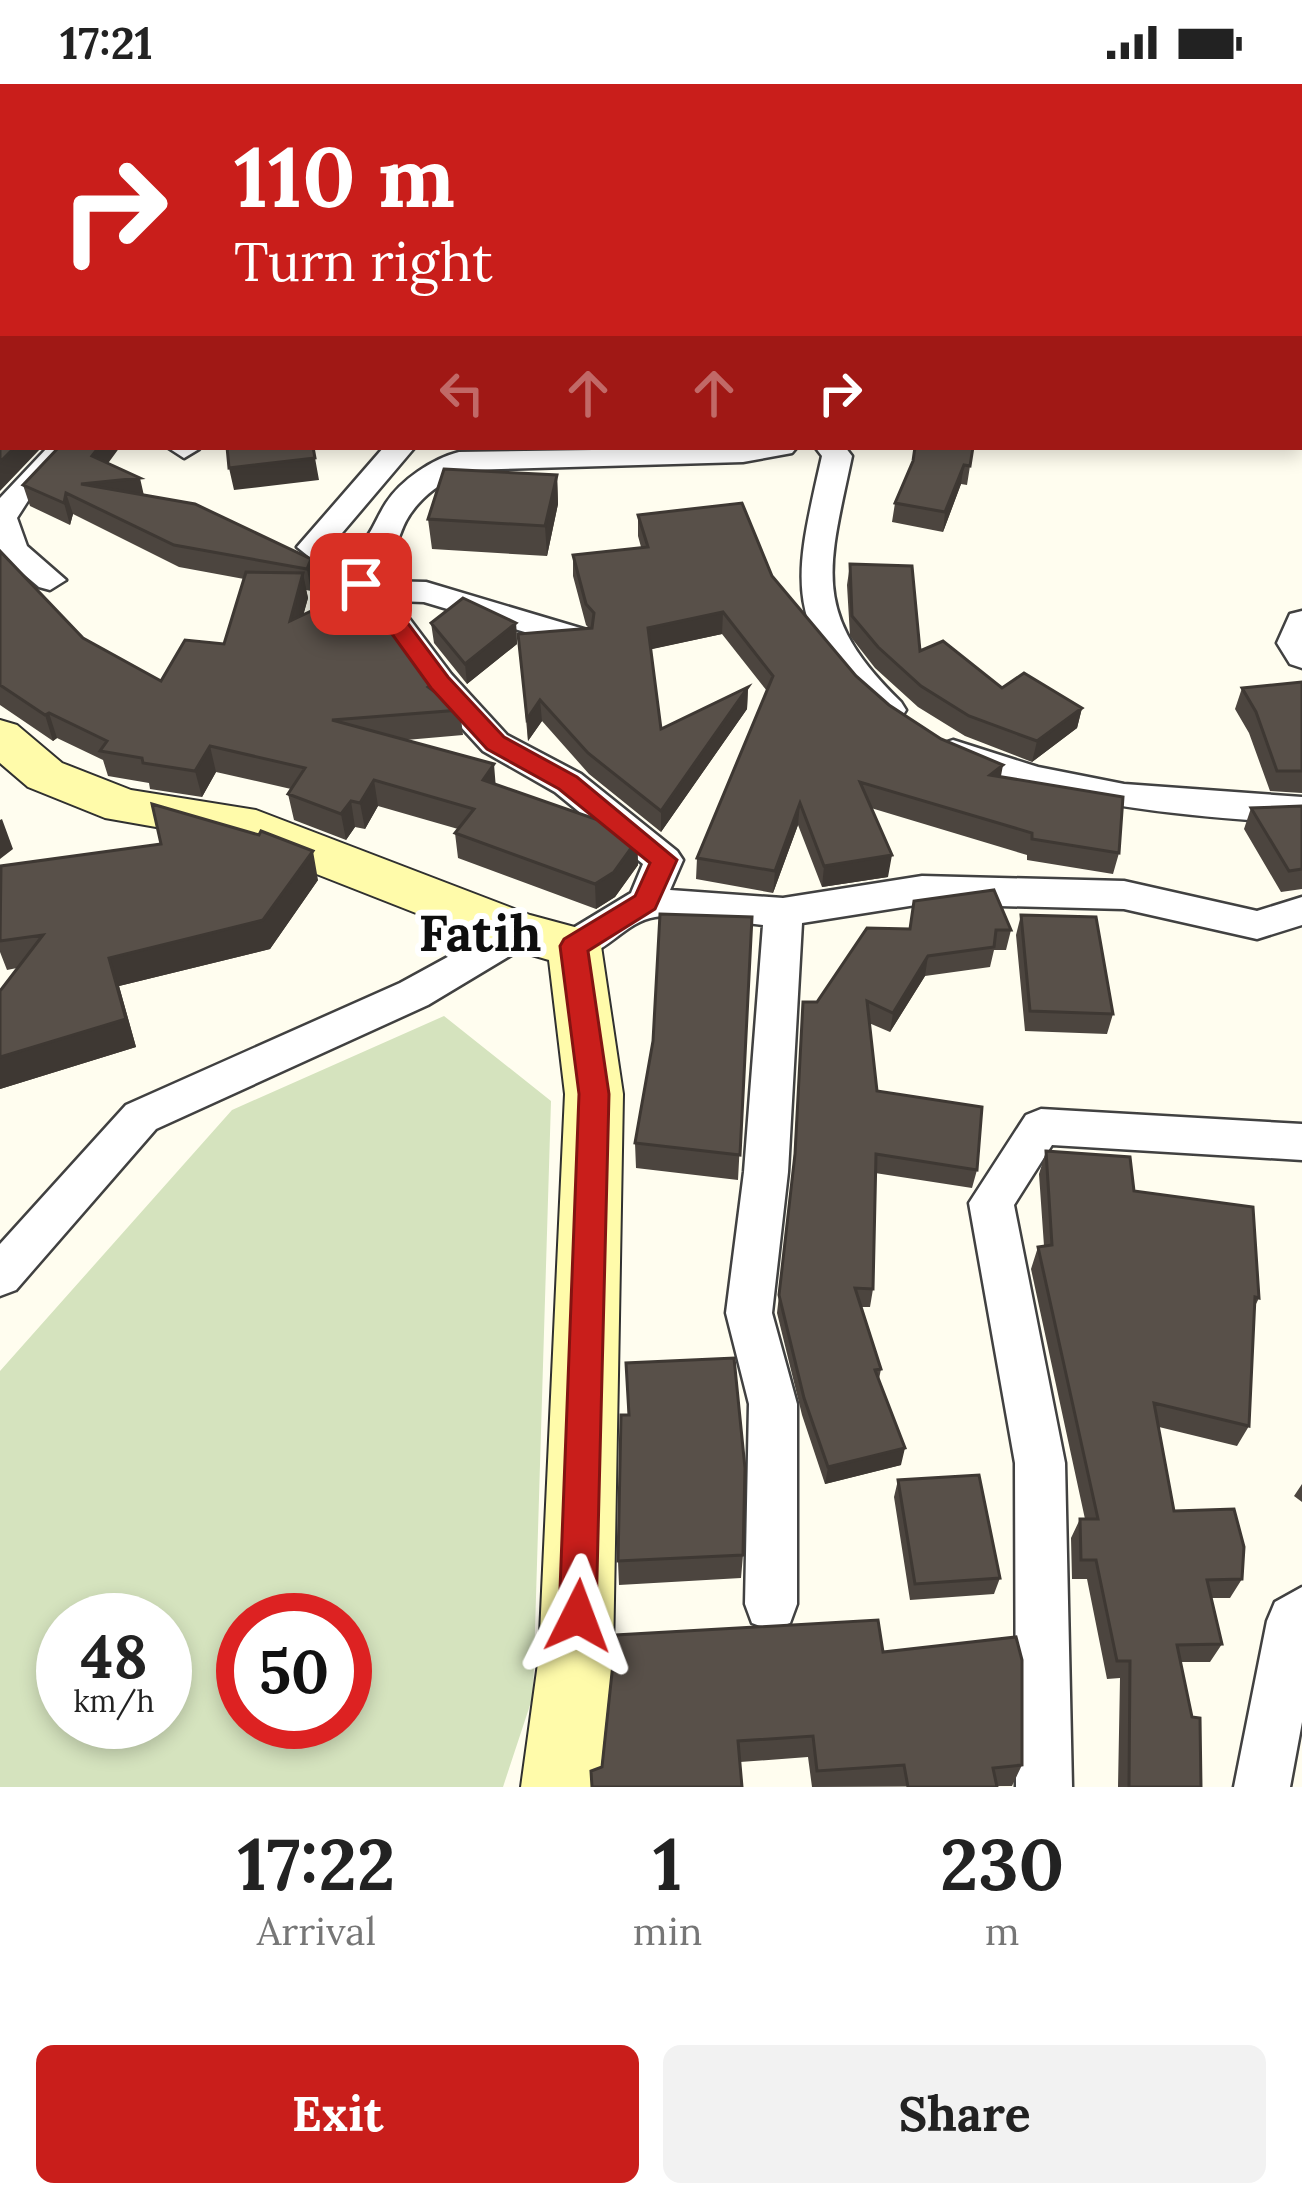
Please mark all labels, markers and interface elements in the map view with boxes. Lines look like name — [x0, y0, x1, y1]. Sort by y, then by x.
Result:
text: 17:21 — [60, 14, 153, 71]
text: 110 m — [234, 122, 455, 230]
icon: right — [36, 132, 192, 288]
text: Turn right — [234, 227, 493, 296]
icon: left — [429, 360, 495, 426]
icon: ahead — [555, 360, 621, 426]
icon: ahead — [681, 360, 747, 426]
icon: right — [807, 360, 873, 426]
pin — [310, 533, 412, 635]
icon: arrive — [328, 551, 394, 617]
district label: Fatih — [419, 900, 541, 965]
position arrow — [515, 1553, 641, 1679]
speed limit sign: 50 — [216, 1593, 372, 1749]
text: 48 — [80, 1618, 148, 1694]
text: km/h — [73, 1682, 155, 1720]
text: 17:22 — [238, 1818, 395, 1910]
text: 1 — [653, 1818, 682, 1910]
text: 230 — [940, 1818, 1064, 1910]
text: Arrival — [257, 1906, 376, 1956]
text: min — [633, 1906, 702, 1956]
text: m — [985, 1906, 1020, 1956]
button: Exit — [36, 2045, 639, 2183]
button: Share — [663, 2045, 1266, 2183]

